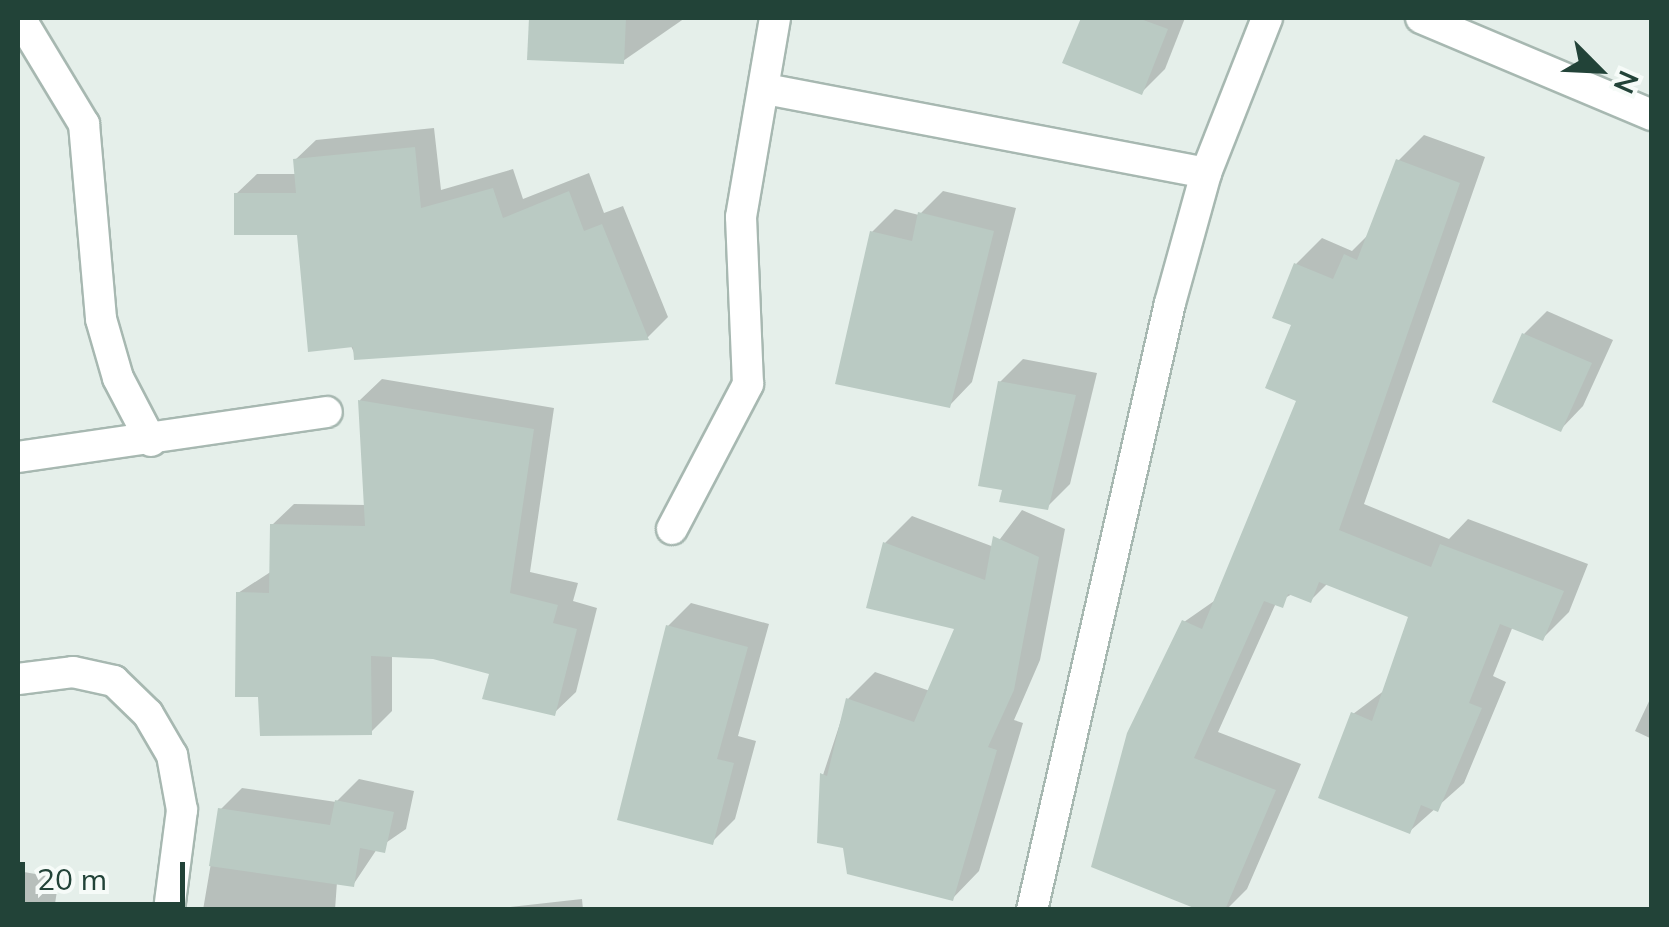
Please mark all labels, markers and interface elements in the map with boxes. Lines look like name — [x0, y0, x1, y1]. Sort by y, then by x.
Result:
north arrow — [1549, 20, 1649, 120]
text: N — [1607, 66, 1647, 99]
scale bar — [25, 842, 190, 904]
text: 20 m — [37, 860, 107, 898]

